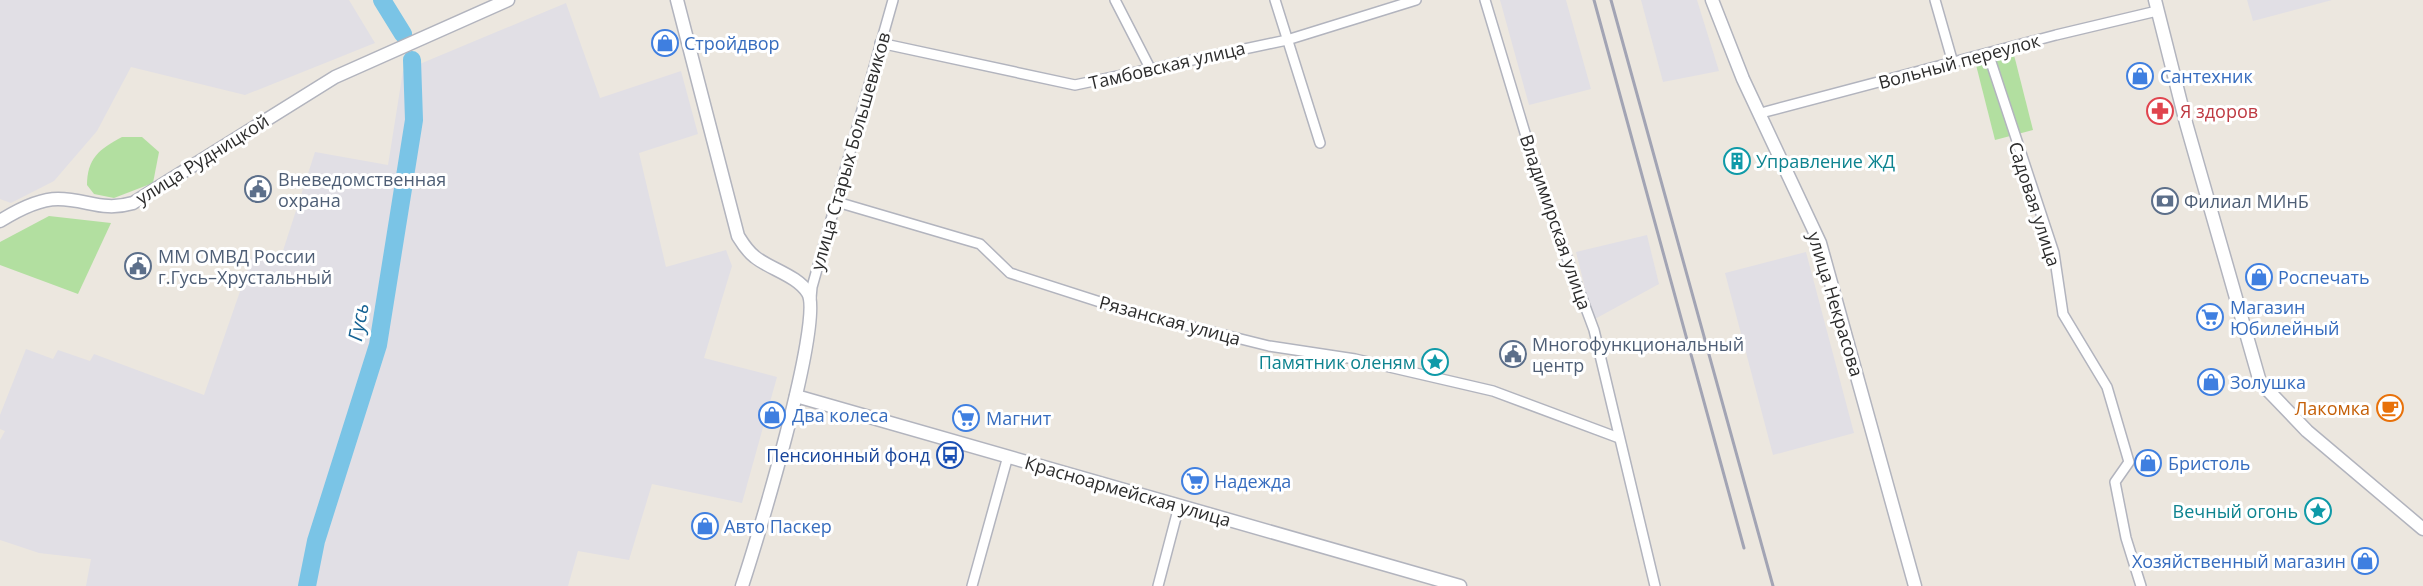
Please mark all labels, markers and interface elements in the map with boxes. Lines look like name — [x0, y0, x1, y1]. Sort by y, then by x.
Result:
shop icon: Стройдвор — [650, 28, 680, 58]
street label: Вольный переулок — [1875, 28, 2043, 94]
street label: улица Старых Большевиков — [804, 29, 896, 273]
place label: Стройдвор — [684, 31, 780, 55]
street label: Тамбовская улица — [1087, 35, 1247, 95]
shop icon: Сантехник — [2125, 61, 2155, 91]
place label: Сантехник — [2160, 64, 2254, 88]
pharmacy icon: Я здоров — [2145, 96, 2175, 126]
place label: Я здоров — [2180, 99, 2258, 123]
street label: улица Рудницкой — [131, 108, 273, 210]
street label: Владимирская улица — [1515, 131, 1597, 313]
street label: Садовая улица — [2004, 139, 2066, 269]
building icon: Управление ЖД — [1722, 146, 1752, 176]
place label: Управление ЖД — [1756, 149, 1895, 173]
place label: Вневедомственная охрана — [278, 167, 446, 212]
public building icon: Вневедомственная охрана — [243, 174, 273, 204]
bank icon: Филиал МИнБ — [2150, 186, 2180, 216]
place label: Филиал МИнБ — [2184, 189, 2309, 213]
street label: улица Некрасова — [1803, 229, 1869, 379]
place label: ММ ОМВД России г.Гусь–Хрустальный — [158, 244, 332, 289]
public building icon: ММ ОМВД России г.Гусь–Хрустальный — [123, 251, 153, 281]
shop icon: Роспечать — [2244, 262, 2274, 292]
place label: Роспечать — [2278, 265, 2370, 289]
street label: Рязанская улица — [1097, 290, 1243, 350]
place label: Магазин Юбилейный — [2230, 295, 2340, 340]
water label: Гусь — [341, 301, 375, 343]
supermarket icon: Магазин Юбилейный — [2195, 302, 2225, 332]
place label: Многофункциональный центр — [1532, 332, 1744, 377]
public building icon: Многофункциональный центр — [1498, 339, 1528, 369]
place icon: Памятник оленям — [1420, 347, 1450, 377]
place label: Памятник оленям — [1259, 350, 1416, 374]
shop icon: Золушка — [2196, 367, 2226, 397]
place label: Золушка — [2230, 370, 2306, 394]
cafe icon: Лакомка — [2375, 393, 2405, 423]
place label: Лакомка — [2295, 396, 2370, 420]
shop icon: Два колеса — [757, 400, 787, 430]
place label: Два колеса — [792, 403, 889, 427]
supermarket icon: Магнит — [951, 403, 981, 433]
place label: Магнит — [986, 406, 1052, 430]
bus stop icon: Пенсионный фонд — [935, 440, 965, 470]
place label: Пенсионный фонд — [766, 443, 930, 467]
shop icon: Бристоль — [2133, 448, 2163, 478]
street label: Красноармейская улица — [1022, 450, 1234, 532]
place label: Бристоль — [2168, 451, 2250, 475]
supermarket icon: Надежда — [1180, 466, 1210, 496]
place label: Надежда — [1214, 469, 1291, 493]
place icon: Вечный огонь — [2303, 496, 2333, 526]
place label: Вечный огонь — [2173, 499, 2298, 523]
shop icon: Авто Паскер — [690, 511, 720, 541]
place label: Авто Паскер — [724, 514, 832, 538]
shop icon: Хозяйственный магазин — [2350, 546, 2380, 576]
place label: Хозяйственный магазин — [2132, 549, 2346, 573]

